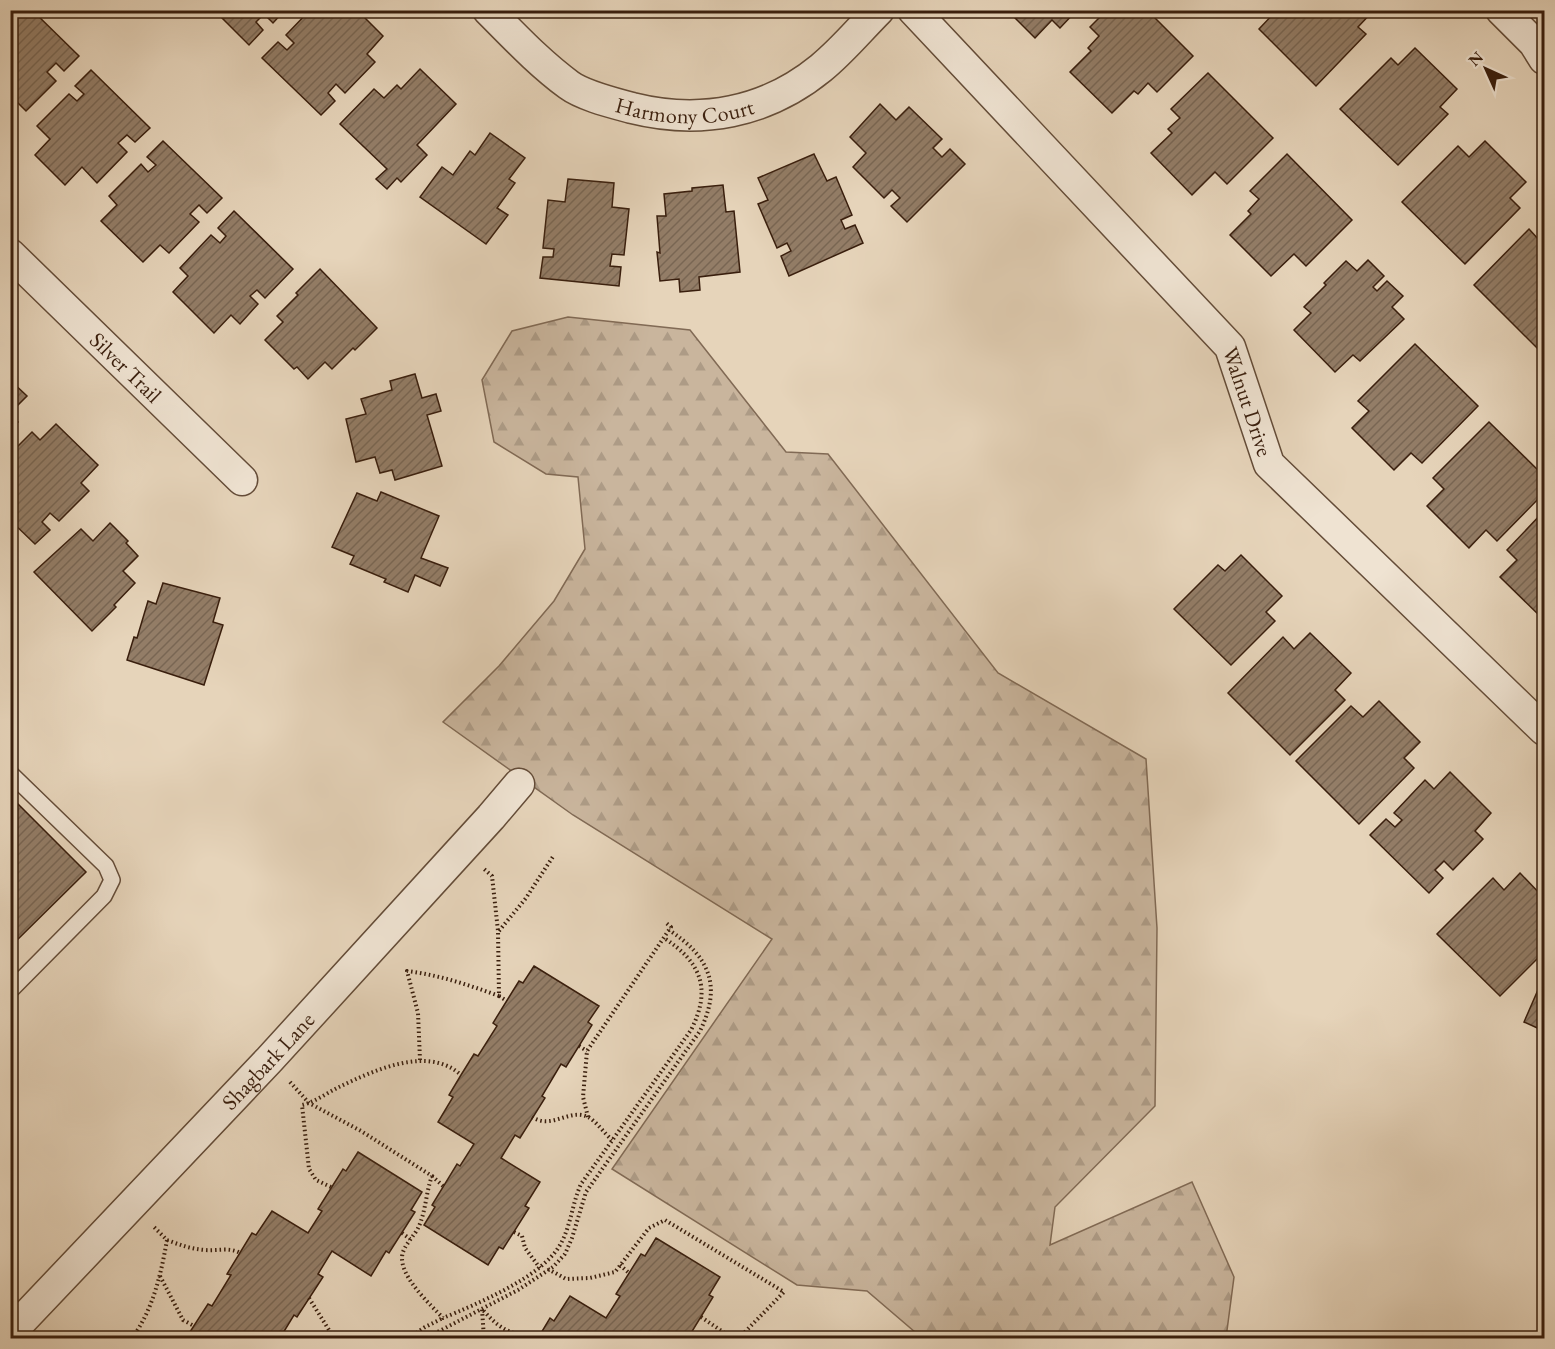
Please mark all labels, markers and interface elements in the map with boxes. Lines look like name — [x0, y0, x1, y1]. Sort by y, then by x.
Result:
north arrow — [1456, 39, 1516, 99]
text: N — [1464, 47, 1488, 71]
street label: Harmony Court — [612, 90, 757, 130]
street label: Silver Trail — [84, 325, 168, 409]
street label: Walnut Drive — [1216, 343, 1280, 460]
street label: Shagbark Lane — [215, 1005, 321, 1116]

